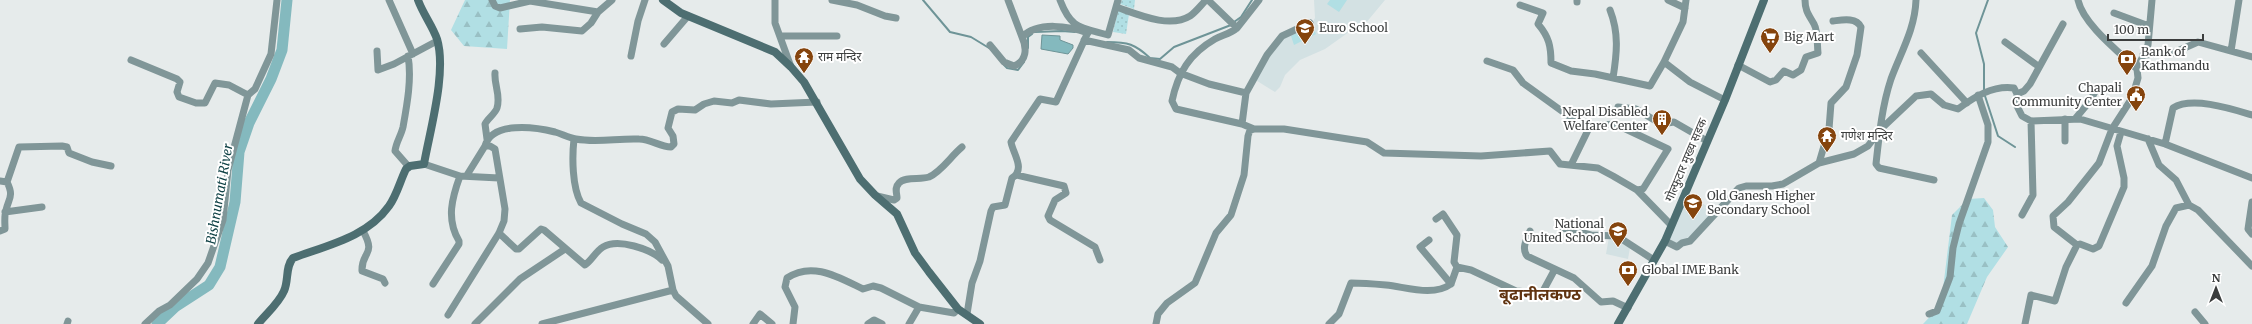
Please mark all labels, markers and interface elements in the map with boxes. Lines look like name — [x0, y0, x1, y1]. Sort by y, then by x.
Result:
scale bar — [2108, 16, 2203, 42]
school or university icon: Euro School — [1294, 17, 1316, 45]
place label: Euro School — [1319, 20, 1388, 35]
text: 100 m — [2114, 22, 2149, 37]
supermarket icon: Big Mart — [1759, 26, 1781, 54]
place label: Big Mart — [1784, 29, 1835, 44]
place label: Bank of Kathmandu — [2141, 44, 2210, 73]
temple icon: राम मन्दिर — [793, 46, 815, 74]
bank icon: Bank of Kathmandu — [2116, 48, 2138, 76]
place label: राम मन्दिर — [818, 49, 862, 64]
place label: Chapali Community Center — [2012, 80, 2123, 109]
public building icon: Chapali Community Center — [2125, 84, 2147, 112]
place label: Nepal Disabled Welfare Center — [1562, 104, 1649, 133]
building icon: Nepal Disabled Welfare Center — [1651, 108, 1673, 136]
street label: गोल्फुटार मुख्य सडक — [1661, 115, 1711, 204]
temple icon: गणेश मन्दिर — [1816, 125, 1838, 153]
place label: गणेश मन्दिर — [1841, 128, 1894, 143]
water label: Bishnumati River — [202, 142, 237, 246]
place label: Old Ganesh Higher Secondary School — [1707, 188, 1816, 217]
school or university icon: Old Ganesh Higher Secondary School — [1682, 192, 1704, 220]
place label: National United School — [1524, 216, 1604, 245]
school or university icon: National United School — [1607, 220, 1629, 248]
bank icon: Global IME Bank — [1617, 259, 1639, 287]
place label: Global IME Bank — [1642, 262, 1739, 277]
north arrow — [2196, 268, 2236, 308]
text: N — [2212, 271, 2221, 285]
district label: बूढानीलकण्ठ — [1499, 284, 1582, 305]

